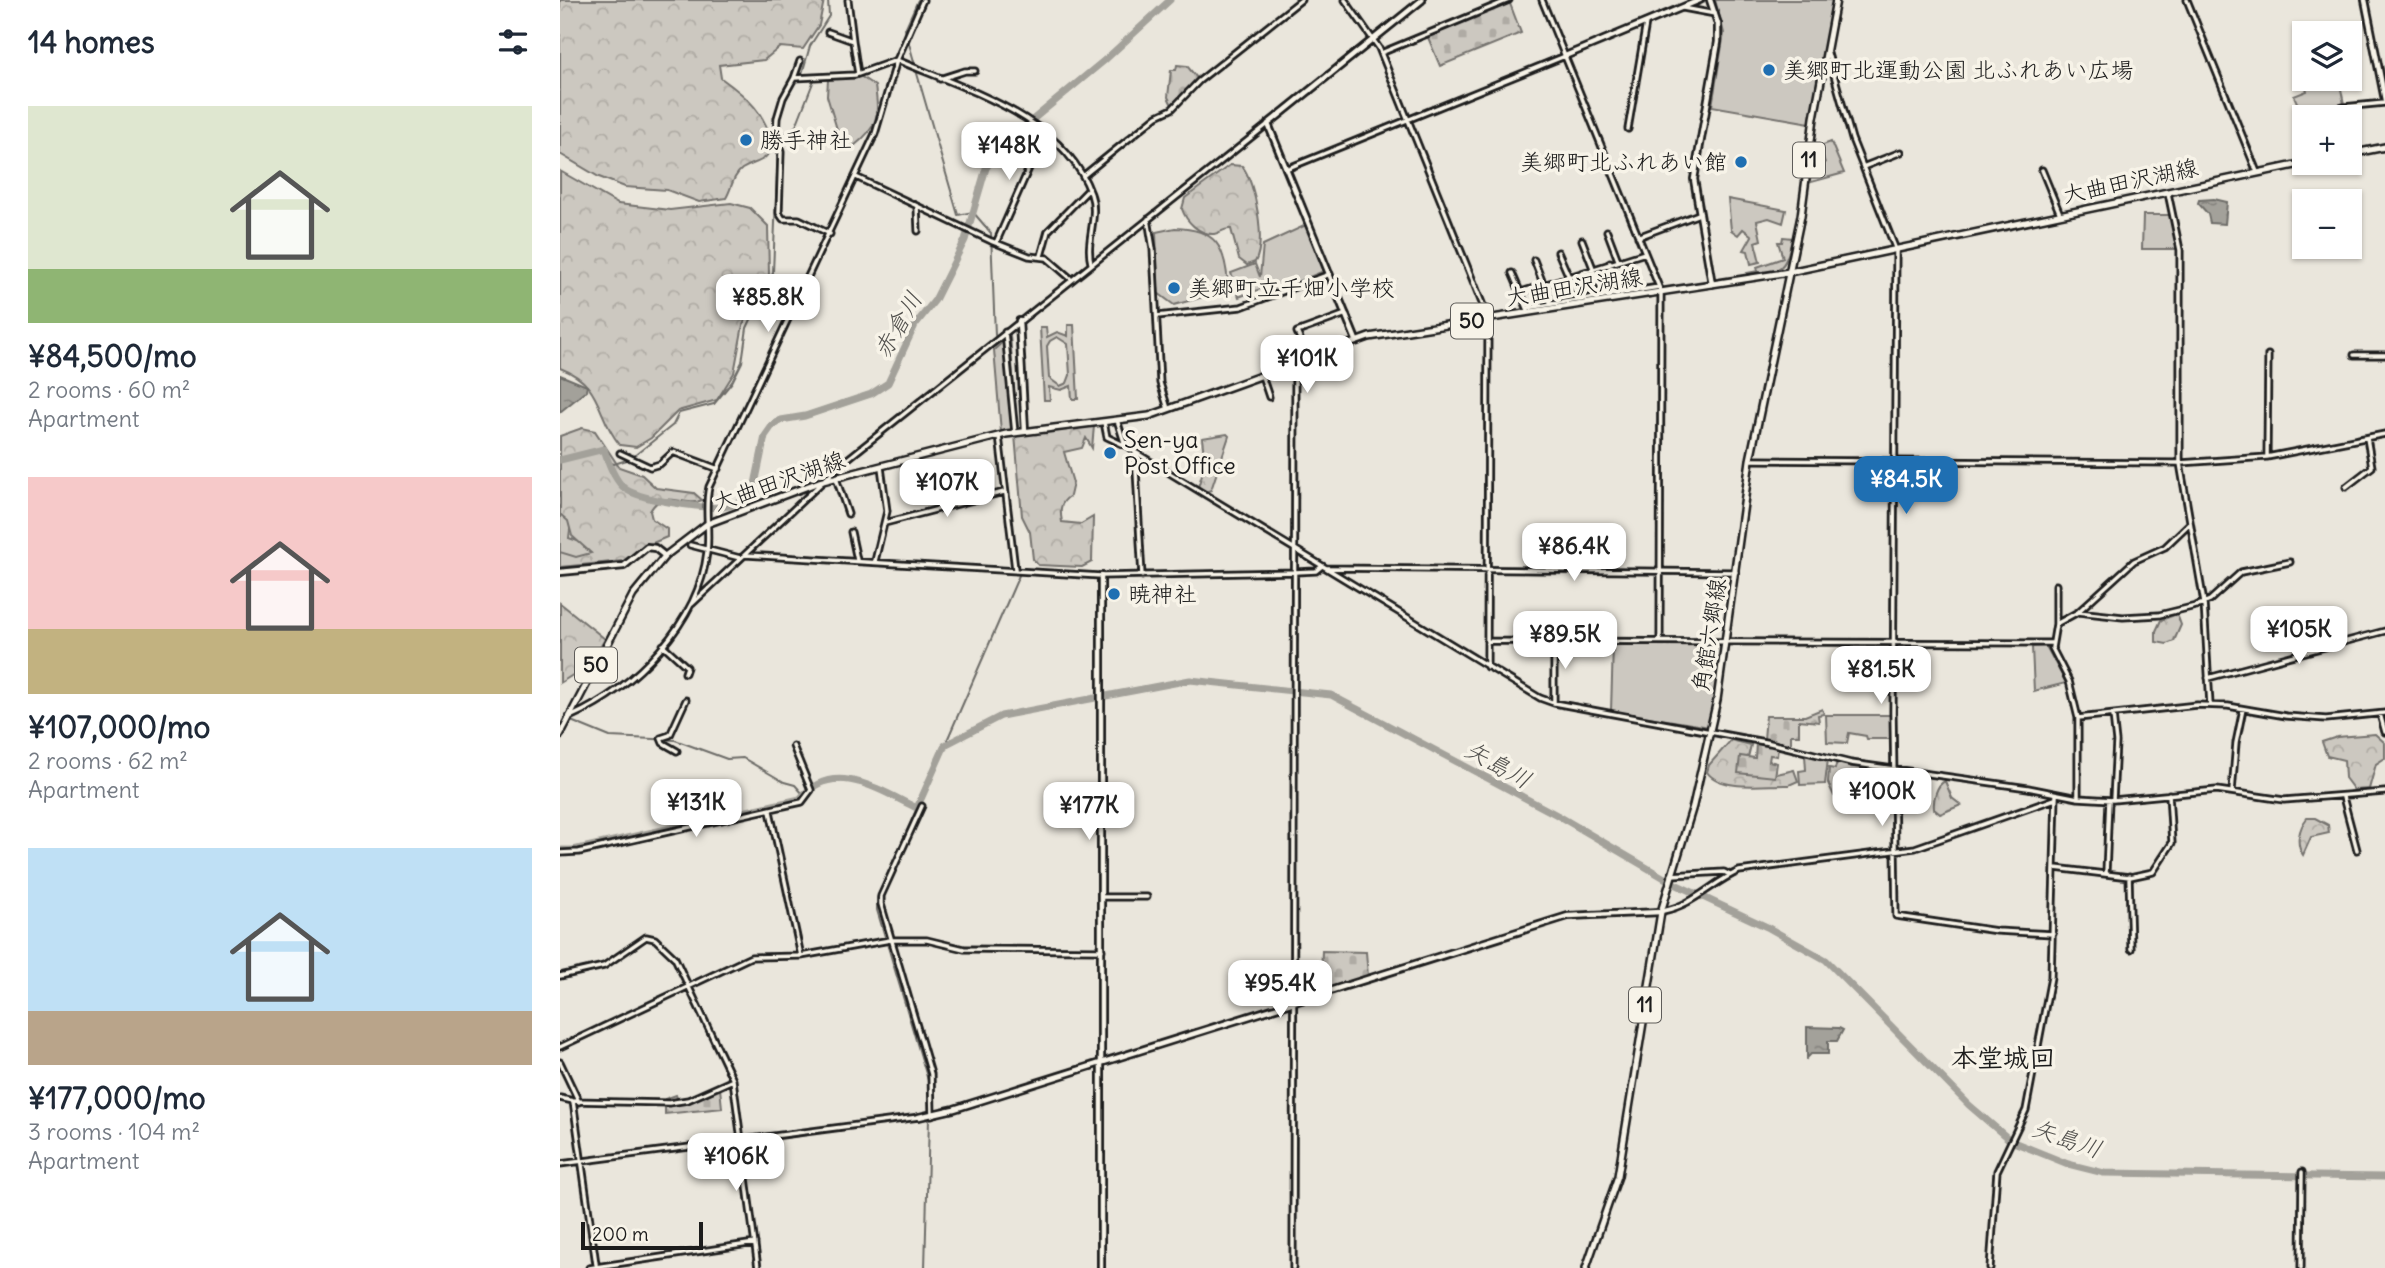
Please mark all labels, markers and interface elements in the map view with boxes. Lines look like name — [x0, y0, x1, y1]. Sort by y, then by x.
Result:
map controls — [2292, 21, 2362, 259]
button: layers — [2292, 21, 2362, 91]
text: 14 homes — [28, 23, 155, 61]
icon: filters — [494, 23, 532, 61]
place label: 美郷町北運動公園 北ふれあい広場 — [1783, 55, 2133, 84]
marker: 美郷町北運動公園 北ふれあい広場 — [1761, 62, 1777, 78]
button: + — [2292, 105, 2362, 175]
pin: ¥148K — [960, 122, 1058, 182]
place label: 勝手神社 — [760, 125, 852, 154]
text: ¥148K — [977, 130, 1041, 159]
marker: 勝手神社 — [738, 132, 754, 148]
road number: 11 — [1793, 142, 1825, 178]
place label: 美郷町北ふれあい館 — [1520, 147, 1727, 176]
icon: home — [217, 152, 343, 278]
street label: 大曲田沢湖線 — [2059, 152, 2200, 209]
marker: 美郷町北ふれあい館 — [1733, 154, 1749, 170]
button: − — [2292, 189, 2362, 259]
street label: 大曲田沢湖線 — [1504, 261, 1644, 312]
place label: 美郷町立千畑小学校 — [1188, 273, 1395, 302]
pin: ¥85.8K — [711, 274, 825, 334]
marker: 美郷町立千畑小学校 — [1166, 280, 1182, 296]
text: ¥85.8K — [732, 282, 804, 311]
water label: 赤倉川 — [866, 286, 928, 363]
road number: 50 — [1451, 304, 1493, 338]
pin: ¥101K — [1258, 336, 1356, 395]
text: ¥84,500/mo — [28, 337, 197, 375]
text: ¥101K — [1276, 343, 1338, 372]
text: 2 rooms · 60 m² — [28, 375, 190, 404]
text: Apartment — [28, 404, 140, 433]
place label: Sen-ya Post Office — [1124, 425, 1236, 480]
street label: 大曲田沢湖線 — [709, 444, 849, 517]
marker: Sen-ya Post Office — [1102, 445, 1118, 461]
pin: ¥84.5K — [1849, 456, 1963, 516]
pin: ¥107K — [898, 460, 996, 519]
text: ¥84.5K — [1870, 464, 1942, 493]
text: ¥107K — [916, 467, 978, 496]
icon: home — [217, 523, 343, 649]
pin: ¥86.4K — [1517, 524, 1631, 583]
text: ¥86.4K — [1538, 531, 1610, 560]
street label: 角館六郷線 — [1685, 576, 1732, 694]
place label: 暁神社 — [1128, 579, 1197, 608]
marker: 暁神社 — [1106, 586, 1122, 602]
pin: ¥105K — [2250, 606, 2348, 666]
pin: ¥89.5K — [1508, 612, 1622, 671]
text: ¥105K — [2266, 614, 2332, 643]
text: ¥89.5K — [1529, 619, 1601, 648]
pin: ¥81.5K — [1824, 646, 1938, 706]
road number: 50 — [575, 648, 617, 682]
text: ¥81.5K — [1847, 654, 1915, 683]
text: ¥107,000/mo — [28, 708, 210, 746]
water label: 矢島川 — [1460, 734, 1537, 795]
text: 2 rooms · 62 m² — [28, 746, 188, 775]
pin: ¥100K — [1833, 768, 1931, 828]
text: Apartment — [28, 775, 140, 804]
text: ¥100K — [1848, 776, 1916, 805]
pin: ¥131K — [647, 780, 745, 839]
pin: ¥177K — [1040, 782, 1138, 842]
text: ¥131K — [667, 787, 725, 816]
text: ¥177K — [1059, 790, 1119, 819]
icon: home — [217, 894, 343, 1020]
pin: ¥95.4K — [1223, 960, 1337, 1020]
text: ¥95.4K — [1244, 968, 1316, 997]
road number: 11 — [1629, 988, 1661, 1023]
district label: 本堂城回 — [1951, 1041, 2055, 1074]
text: ¥177,000/mo — [28, 1079, 206, 1117]
water label: 矢島川 — [2028, 1112, 2106, 1164]
text: 3 rooms · 104 m² — [28, 1117, 200, 1146]
pin: ¥106K — [687, 1134, 785, 1193]
text: ¥106K — [703, 1141, 769, 1170]
text: Apartment — [28, 1146, 140, 1175]
scale bar — [581, 1219, 704, 1251]
text: 200 m — [592, 1222, 649, 1246]

